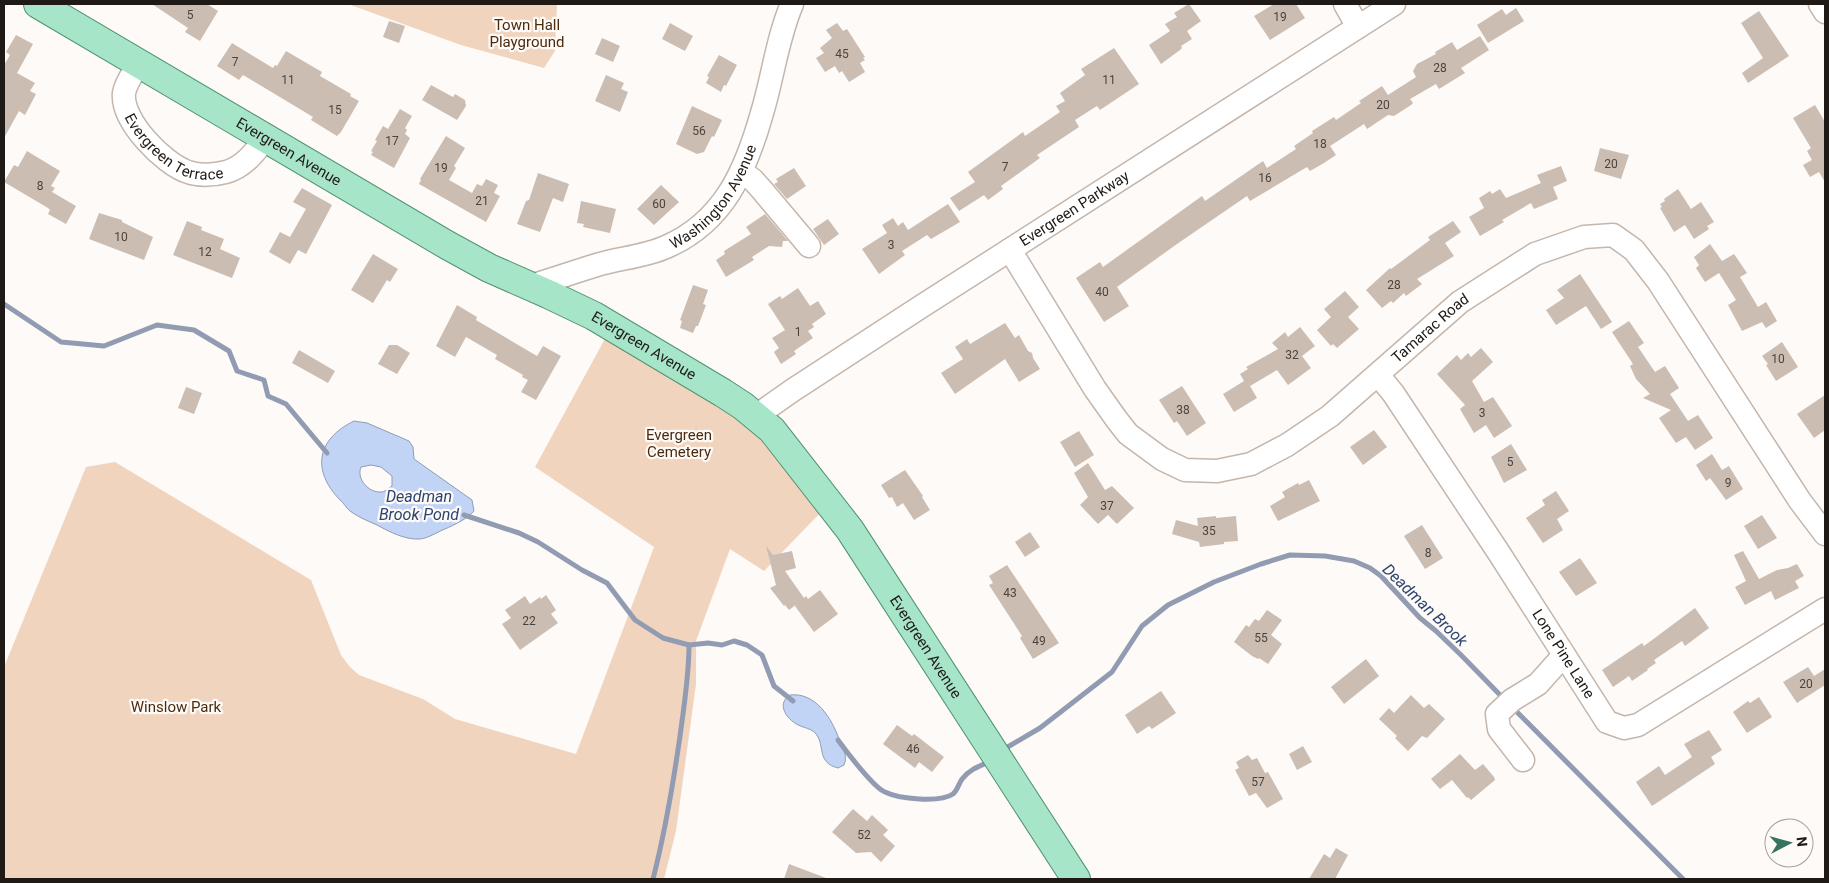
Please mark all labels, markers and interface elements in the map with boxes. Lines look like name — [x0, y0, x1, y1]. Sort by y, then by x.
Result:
house number: 5 — [187, 8, 194, 22]
house number: 19 — [1273, 10, 1287, 24]
park label: Town Hall Playground — [489, 16, 565, 51]
house number: 45 — [835, 47, 849, 61]
house number: 7 — [232, 55, 239, 69]
house number: 28 — [1433, 61, 1447, 75]
house number: 11 — [281, 73, 295, 87]
house number: 11 — [1102, 73, 1116, 87]
house number: 20 — [1376, 98, 1390, 112]
house number: 15 — [328, 103, 342, 117]
street label: Evergreen Terrace — [121, 110, 225, 184]
street label: Evergreen Avenue — [233, 114, 345, 190]
house number: 56 — [692, 124, 706, 138]
house number: 17 — [385, 134, 399, 148]
house number: 18 — [1313, 137, 1327, 151]
street label: Washington Avenue — [667, 142, 760, 253]
house number: 20 — [1604, 157, 1618, 171]
house number: 7 — [1002, 160, 1009, 174]
house number: 19 — [434, 161, 448, 175]
street label: Evergreen Parkway — [1016, 167, 1132, 250]
house number: 16 — [1258, 171, 1272, 185]
house number: 8 — [37, 179, 44, 193]
house number: 21 — [475, 194, 489, 208]
house number: 60 — [652, 197, 666, 211]
house number: 10 — [114, 230, 128, 244]
house number: 3 — [888, 238, 894, 252]
house number: 12 — [198, 245, 212, 259]
house number: 28 — [1387, 278, 1401, 292]
house number: 40 — [1095, 285, 1109, 299]
street label: Tamarac Road — [1388, 290, 1472, 367]
street label: Evergreen Avenue — [588, 307, 699, 384]
house number: 1 — [795, 325, 801, 339]
house number: 32 — [1285, 348, 1299, 362]
house number: 10 — [1771, 352, 1785, 366]
house number: 38 — [1176, 403, 1190, 417]
house number: 3 — [1479, 406, 1485, 420]
park label: Evergreen Cemetery — [646, 426, 712, 461]
house number: 5 — [1507, 455, 1514, 469]
house number: 9 — [1725, 476, 1731, 490]
water label: Deadman Brook Pond — [379, 487, 459, 524]
house number: 37 — [1100, 499, 1114, 513]
house number: 35 — [1202, 524, 1216, 538]
house number: 8 — [1425, 546, 1432, 560]
water label: Deadman Brook — [1379, 560, 1472, 651]
house number: 43 — [1003, 586, 1017, 600]
street label: Evergreen Avenue — [886, 592, 966, 702]
street label: Lone Pine Lane — [1528, 606, 1599, 702]
house number: 22 — [522, 614, 536, 628]
house number: 55 — [1254, 631, 1268, 645]
house number: 49 — [1032, 634, 1046, 648]
house number: 20 — [1799, 677, 1813, 691]
park label: Winslow Park — [131, 698, 222, 716]
house number: 46 — [906, 742, 920, 756]
house number: 57 — [1251, 775, 1265, 789]
north arrow — [1764, 818, 1814, 868]
house number: 52 — [857, 828, 871, 842]
text: N — [1793, 836, 1810, 847]

